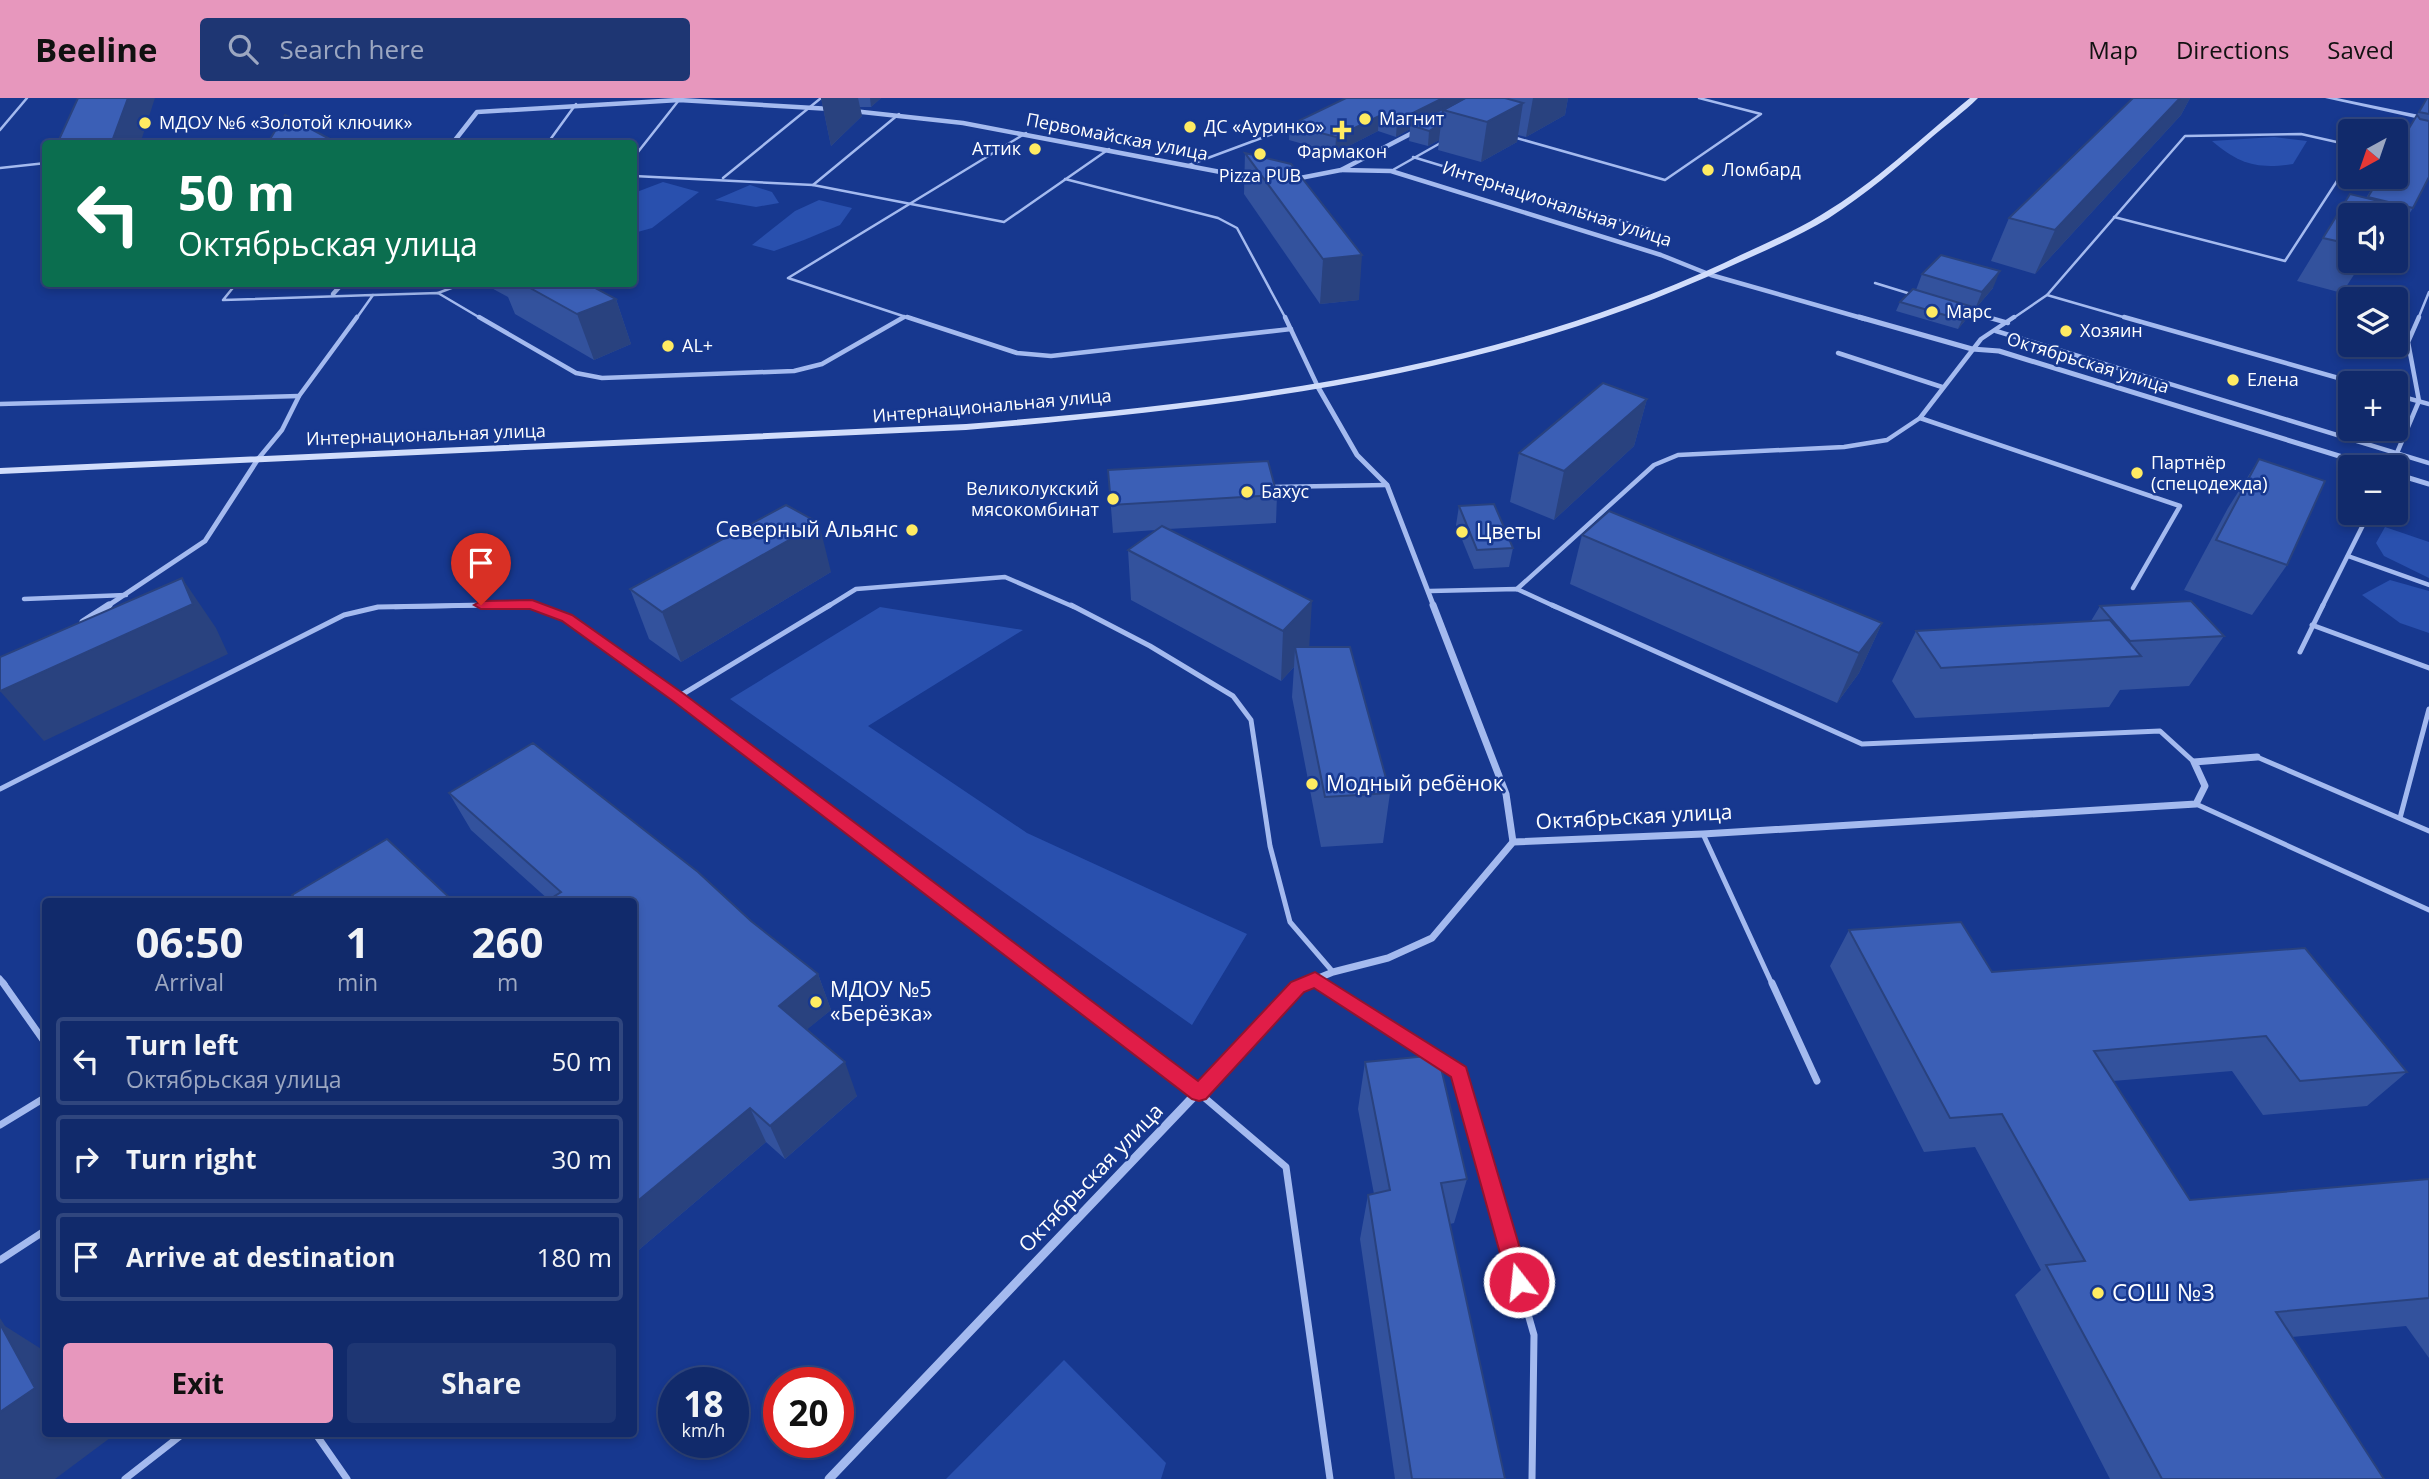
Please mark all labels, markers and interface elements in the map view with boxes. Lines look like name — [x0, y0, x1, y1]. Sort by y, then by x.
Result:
search box — [200, 18, 690, 81]
text: Beeline — [35, 27, 158, 72]
icon: search — [224, 30, 262, 68]
text: Search here — [280, 31, 424, 67]
text: Map — [2088, 33, 2138, 66]
text: Directions — [2176, 33, 2289, 66]
text: Saved — [2327, 33, 2394, 66]
place label: Магнит — [1379, 106, 1445, 130]
street label: Первомайская улица — [1024, 107, 1210, 165]
place label: МДОУ №6 «Золотой ключик» — [159, 110, 413, 134]
marker: Магнит — [1357, 111, 1373, 127]
place label: ДС «Ауринко» — [1204, 114, 1325, 138]
marker: МДОУ №6 «Золотой ключик» — [137, 115, 153, 131]
marker: ДС «Ауринко» — [1182, 119, 1198, 135]
north arrow — [2338, 119, 2408, 189]
map controls — [2338, 119, 2408, 525]
marker: Фармакон — [1334, 122, 1350, 138]
place label: Аттик — [972, 136, 1022, 160]
place label: Фармакон — [1297, 139, 1387, 163]
marker: Аттик — [1027, 141, 1043, 157]
marker: Pizza PUB — [1252, 146, 1268, 162]
street label: Интернациональная улица — [1439, 155, 1675, 252]
place label: Ломбард — [1722, 157, 1801, 181]
text: 50 m — [178, 159, 295, 225]
marker: Ломбард — [1700, 162, 1716, 178]
place label: Pizza PUB — [1219, 163, 1301, 187]
icon: left — [63, 168, 154, 259]
button: sound — [2338, 203, 2408, 273]
text: Октябрьская улица — [178, 222, 478, 265]
button: layers — [2338, 287, 2408, 357]
place label: Марс — [1946, 299, 1992, 323]
marker: Марс — [1924, 304, 1940, 320]
place label: Хозяин — [2080, 318, 2143, 342]
marker: Хозяин — [2058, 323, 2074, 339]
street label: Октябрьская улица — [2004, 326, 2172, 398]
place label: AL+ — [682, 333, 713, 357]
marker: AL+ — [660, 338, 676, 354]
place label: Елена — [2247, 367, 2299, 391]
button: + — [2338, 371, 2408, 441]
marker: Елена — [2225, 372, 2241, 388]
street label: Интернациональная улица — [871, 383, 1112, 427]
street label: Интернациональная улица — [306, 418, 546, 450]
place label: Партнёр (спецодежда) — [2151, 450, 2268, 495]
button: − — [2338, 455, 2408, 525]
marker: Партнёр (спецодежда) — [2129, 465, 2145, 481]
place label: Великолукский мясокомбинат — [966, 476, 1100, 521]
place label: Бахус — [1261, 479, 1309, 503]
marker: Бахус — [1239, 484, 1255, 500]
marker: Великолукский мясокомбинат — [1105, 491, 1121, 507]
place label: Северный Альянс — [715, 515, 898, 543]
place label: Цветы — [1476, 517, 1541, 545]
marker: Северный Альянс — [904, 522, 920, 538]
marker: Цветы — [1454, 524, 1470, 540]
pin — [451, 533, 511, 605]
icon: arrive — [462, 544, 500, 582]
place label: Модный ребёнок — [1326, 769, 1504, 797]
marker: Модный ребёнок — [1304, 776, 1320, 792]
street label: Октябрьская улица — [1535, 797, 1733, 835]
text: 06:50 — [135, 913, 243, 970]
text: 1 — [345, 913, 370, 970]
text: 260 — [472, 913, 544, 970]
text: Arrival — [155, 966, 224, 998]
text: min — [337, 966, 378, 998]
text: m — [497, 966, 518, 998]
place label: МДОУ №5 «Берёзка» — [830, 975, 933, 1027]
marker: МДОУ №5 «Берёзка» — [808, 994, 824, 1010]
text: Turn left — [126, 1027, 238, 1063]
icon: left — [67, 1042, 105, 1080]
text: 50 m — [551, 1043, 612, 1079]
text: Октябрьская улица — [126, 1063, 342, 1095]
street label: Октябрьская улица — [1012, 1097, 1169, 1258]
icon: right — [67, 1140, 105, 1178]
text: Turn right — [126, 1141, 257, 1177]
text: 30 m — [551, 1141, 612, 1177]
icon: arrive — [67, 1238, 105, 1276]
text: Arrive at destination — [126, 1239, 395, 1275]
text: 180 m — [537, 1239, 612, 1275]
position arrow — [1482, 1245, 1556, 1319]
place label: СОШ №3 — [2112, 1275, 2215, 1308]
marker: СОШ №3 — [2090, 1285, 2106, 1301]
button: Exit — [63, 1343, 333, 1423]
button: Share — [347, 1343, 616, 1423]
speed limit sign: 20 — [763, 1367, 854, 1458]
text: 18 — [683, 1380, 724, 1427]
text: km/h — [682, 1418, 725, 1442]

